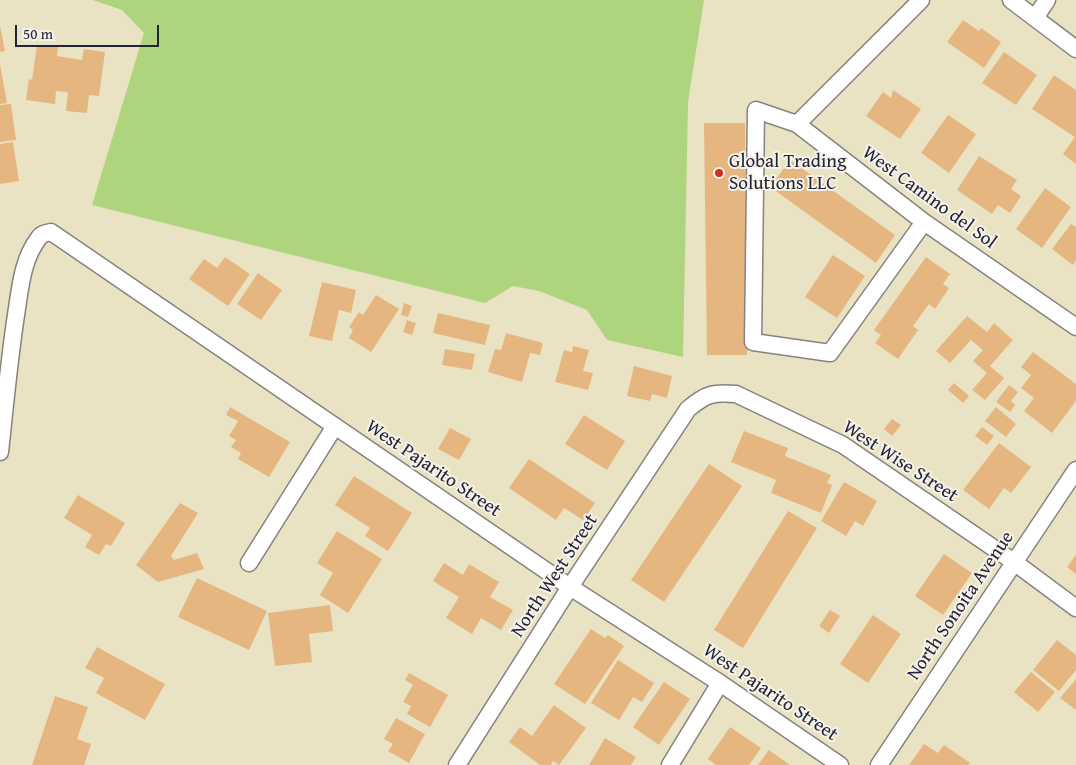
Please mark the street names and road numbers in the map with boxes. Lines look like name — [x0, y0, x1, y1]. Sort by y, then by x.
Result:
street label: West Camino del Sol — [857, 142, 1001, 254]
street label: West Pajarito Street — [361, 415, 505, 523]
street label: West Wise Street — [838, 416, 962, 508]
street label: North West Street — [507, 510, 603, 642]
street label: North Sonoita Avenue — [903, 527, 1019, 685]
street label: West Pajarito Street — [698, 639, 842, 747]

